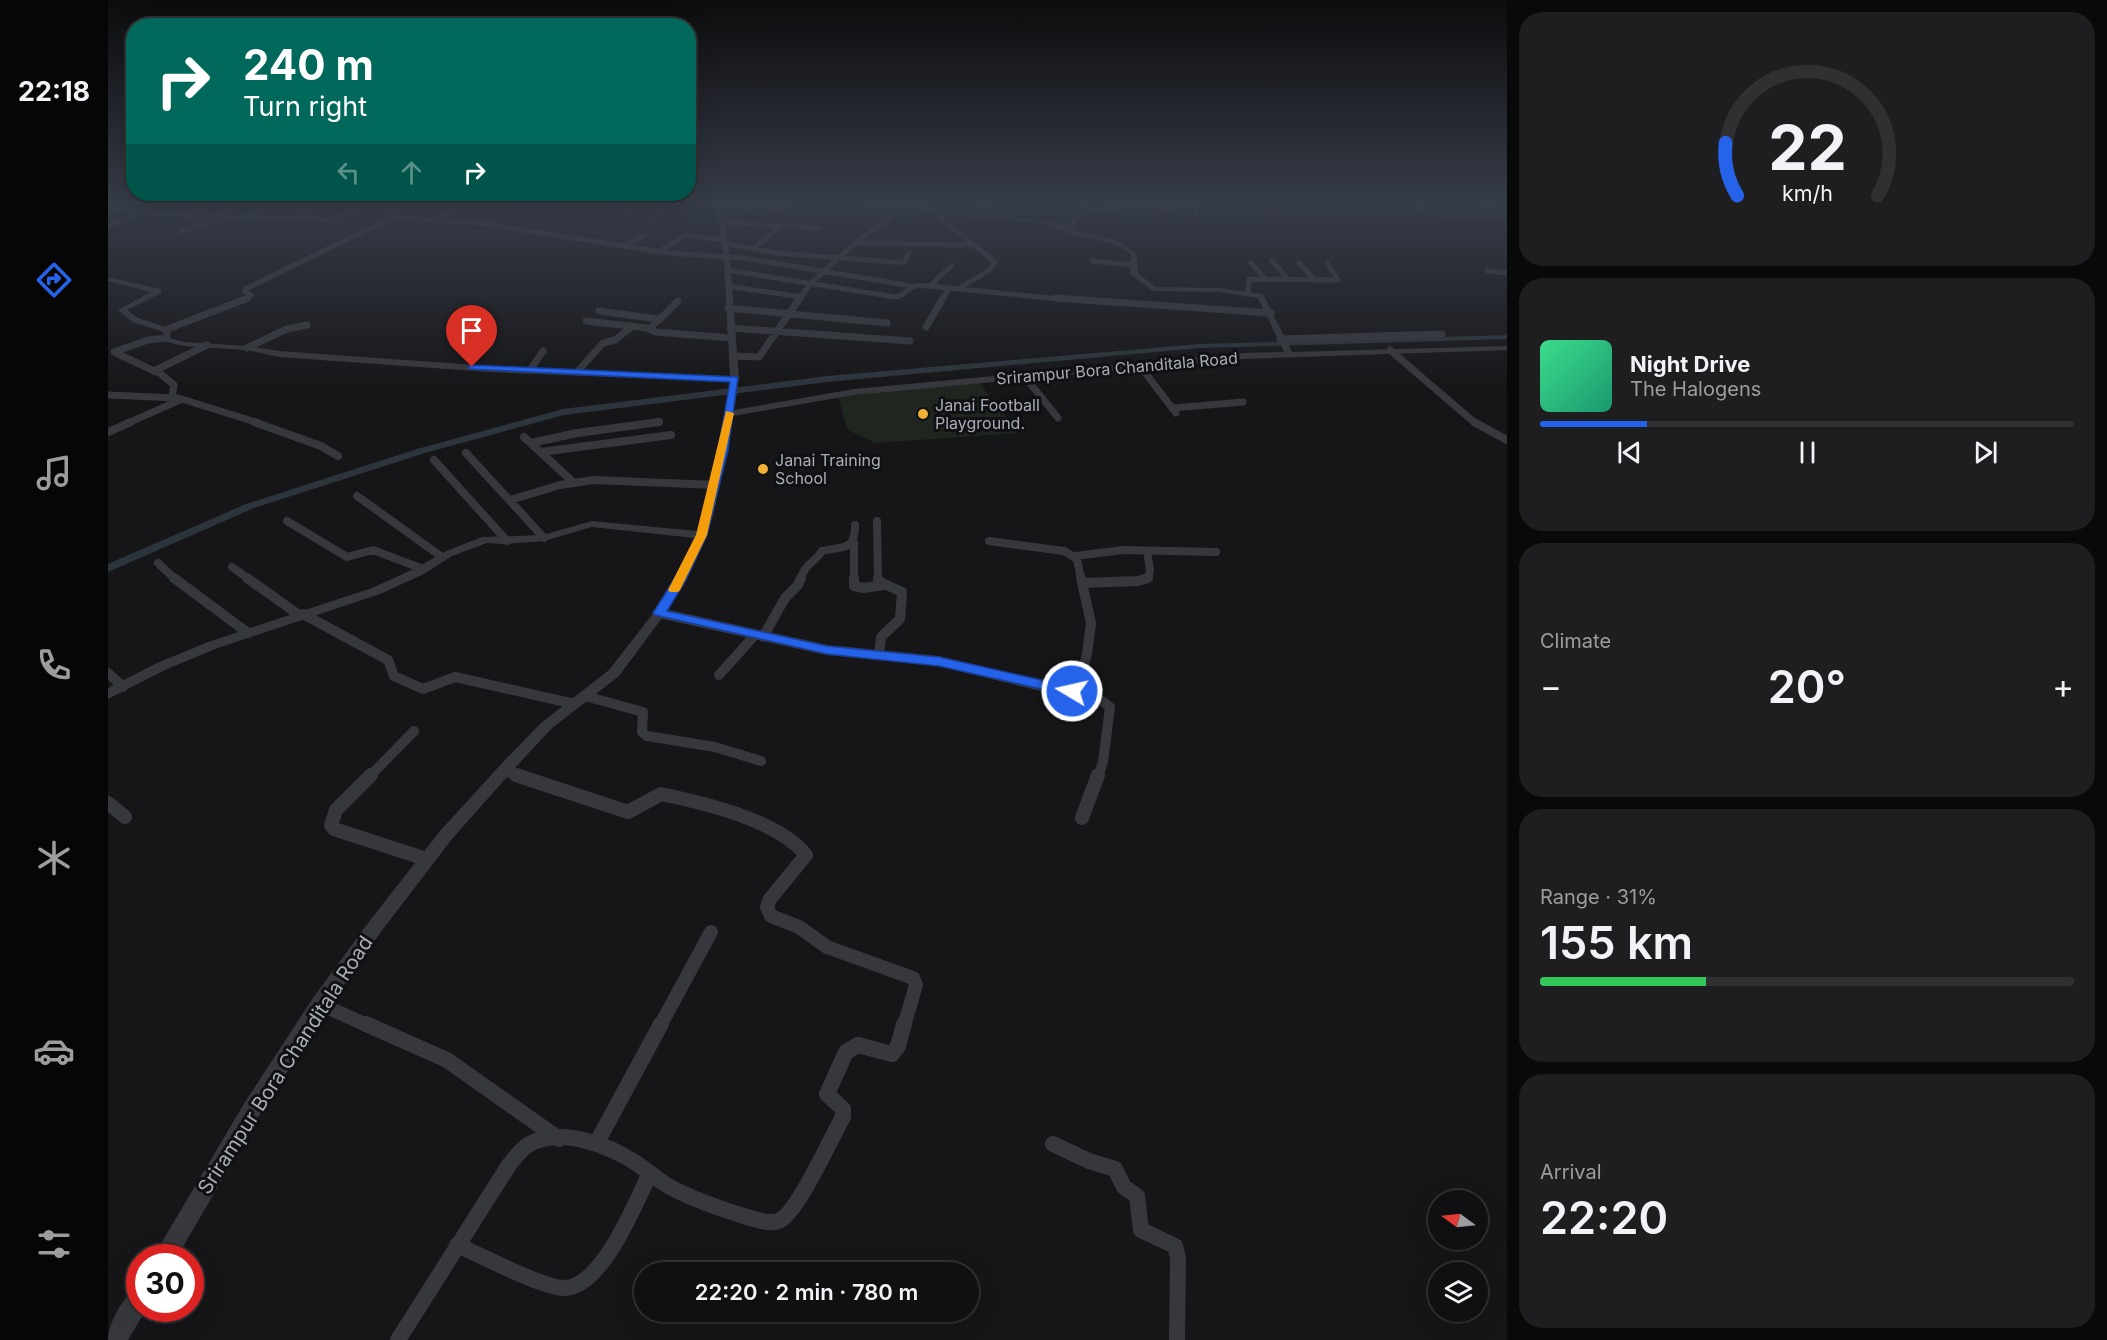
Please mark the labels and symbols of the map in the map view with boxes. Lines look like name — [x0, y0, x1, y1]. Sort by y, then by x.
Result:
pin — [446, 305, 497, 367]
street label: Srirampur Bora Chanditala Road — [995, 347, 1239, 389]
place label: Janai Football Playground. — [935, 395, 1040, 433]
marker: Janai Football Playground. — [916, 407, 930, 421]
place label: Janai Training School — [775, 450, 881, 488]
marker: Janai Training School — [756, 462, 770, 476]
position arrow — [1040, 659, 1104, 723]
street label: Srirampur Bora Chanditala Road — [192, 931, 378, 1199]
north arrow — [1428, 1190, 1488, 1250]
speed limit sign: 30 — [126, 1244, 204, 1322]

